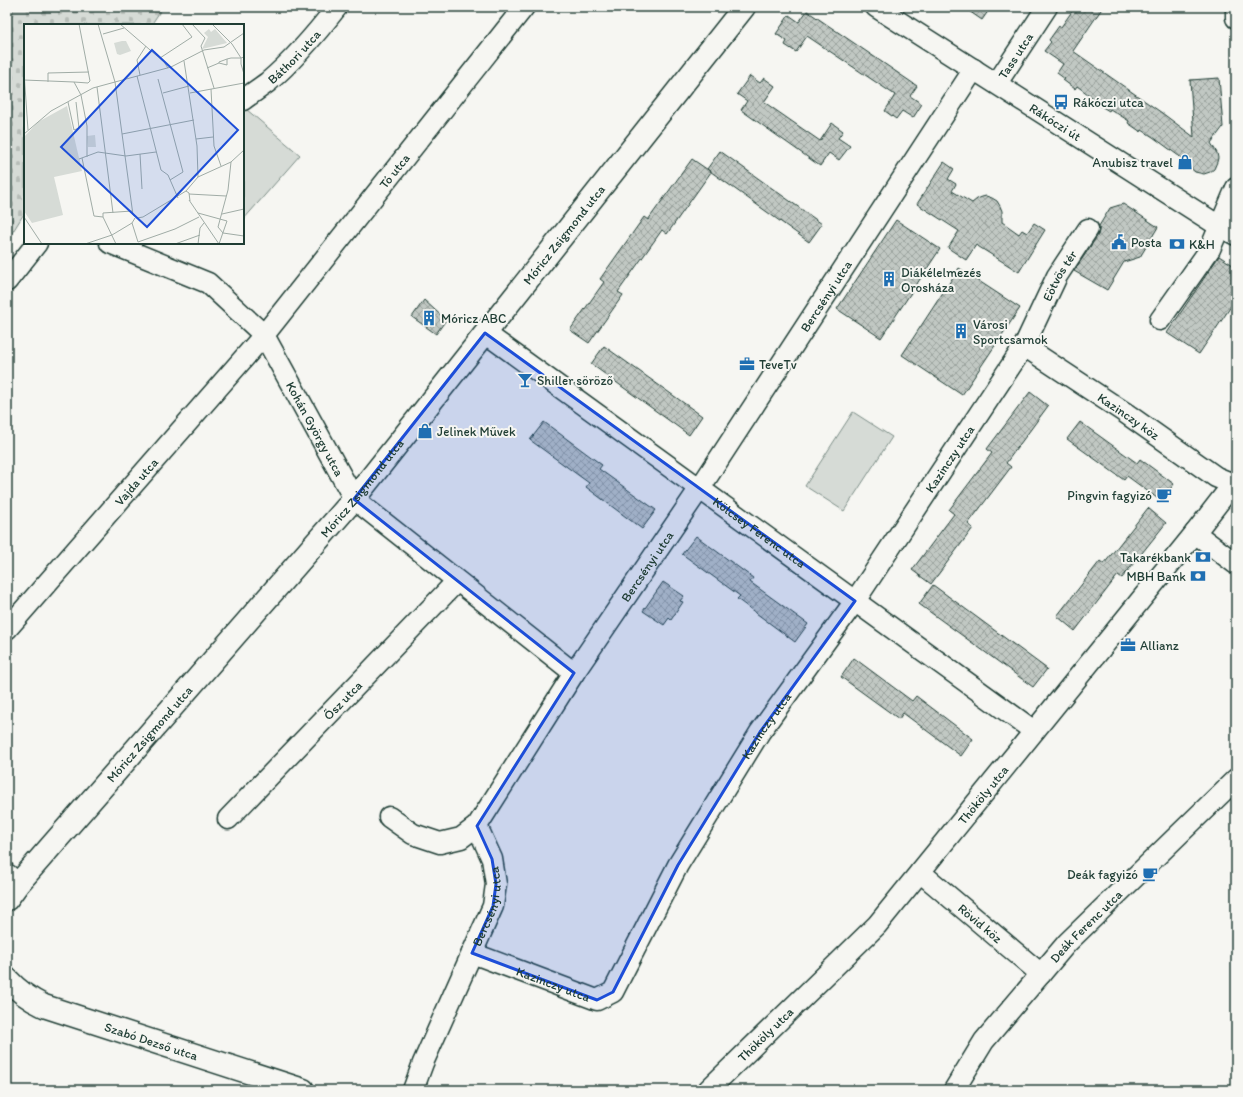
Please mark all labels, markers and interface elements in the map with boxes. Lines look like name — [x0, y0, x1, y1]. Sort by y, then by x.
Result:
inset map — [24, 24, 244, 244]
street label: Báthori utca — [264, 27, 324, 87]
street label: Tass utca — [995, 30, 1036, 82]
bus stop icon: Rákóczi utca — [1052, 93, 1070, 111]
place label: Rákóczi utca — [1073, 95, 1144, 110]
street label: Rákóczi út — [1027, 100, 1084, 144]
street label: Tó utca — [376, 150, 413, 191]
shop icon: Anubisz travel — [1176, 153, 1194, 171]
place label: Anubisz travel — [1093, 155, 1173, 170]
street label: Móricz Zsigmond utca — [520, 182, 608, 288]
public building icon: Posta — [1110, 233, 1128, 251]
place label: Posta — [1131, 235, 1162, 250]
bank icon: K&H — [1168, 235, 1186, 253]
place label: K&H — [1189, 237, 1215, 252]
street label: Eötvös tér — [1039, 247, 1080, 303]
street label: Bercsényi utca — [797, 257, 855, 335]
place label: Diákélelmezés Orosháza — [901, 265, 981, 295]
building icon: Diákélelmezés Orosháza — [880, 270, 898, 288]
building icon: Móricz ABC — [420, 309, 438, 327]
place label: Móricz ABC — [441, 311, 506, 326]
place label: Városi Sportcsarnok — [973, 317, 1048, 347]
building icon: Városi Sportcsarnok — [952, 322, 970, 340]
office icon: TeveTv — [738, 355, 756, 373]
place label: TeveTv — [759, 357, 797, 372]
bar icon: Shiller söröző — [516, 371, 534, 389]
place label: Shiller söröző — [537, 373, 613, 388]
street label: Kohán György utca — [283, 379, 347, 479]
street label: Kazinczy köz — [1095, 390, 1162, 443]
shop icon: Jelinek Művek — [416, 422, 434, 440]
street label: Kazinczy utca — [922, 422, 978, 495]
place label: Jelinek Művek — [437, 424, 516, 439]
street label: Móricz Zsigmond utca — [317, 436, 407, 540]
street label: Vajda utca — [111, 455, 161, 509]
cafe icon: Pingvin fagyizó — [1155, 486, 1173, 504]
place label: Pingvin fagyizó — [1067, 488, 1152, 503]
street label: Kölcsey Ferenc utca — [710, 494, 809, 571]
street label: Bercsényi utca — [618, 528, 677, 605]
bank icon: Takarékbank — [1194, 548, 1212, 566]
place label: Takarékbank — [1120, 550, 1191, 565]
bank icon: MBH Bank — [1189, 567, 1207, 585]
place label: MBH Bank — [1126, 569, 1186, 584]
office icon: Allianz — [1119, 636, 1137, 654]
place label: Allianz — [1140, 638, 1179, 653]
street label: Ősz utca — [320, 677, 365, 723]
street label: Móricz Zsigmond utca — [103, 682, 196, 785]
street label: Kazinczy utca — [738, 689, 794, 762]
street label: Thököly utca — [955, 762, 1012, 828]
street label: Bercsényi utca — [469, 865, 504, 948]
cafe icon: Deák fagyizó — [1141, 865, 1159, 883]
place label: Deák fagyizó — [1067, 867, 1138, 882]
street label: Deák Ferenc utca — [1047, 887, 1126, 966]
street label: Rövid köz — [955, 900, 1005, 946]
street label: Kazinczy utca — [514, 963, 592, 1005]
street label: Thököly utca — [735, 1004, 797, 1065]
street label: Szabó Dezső utca — [103, 1019, 200, 1064]

